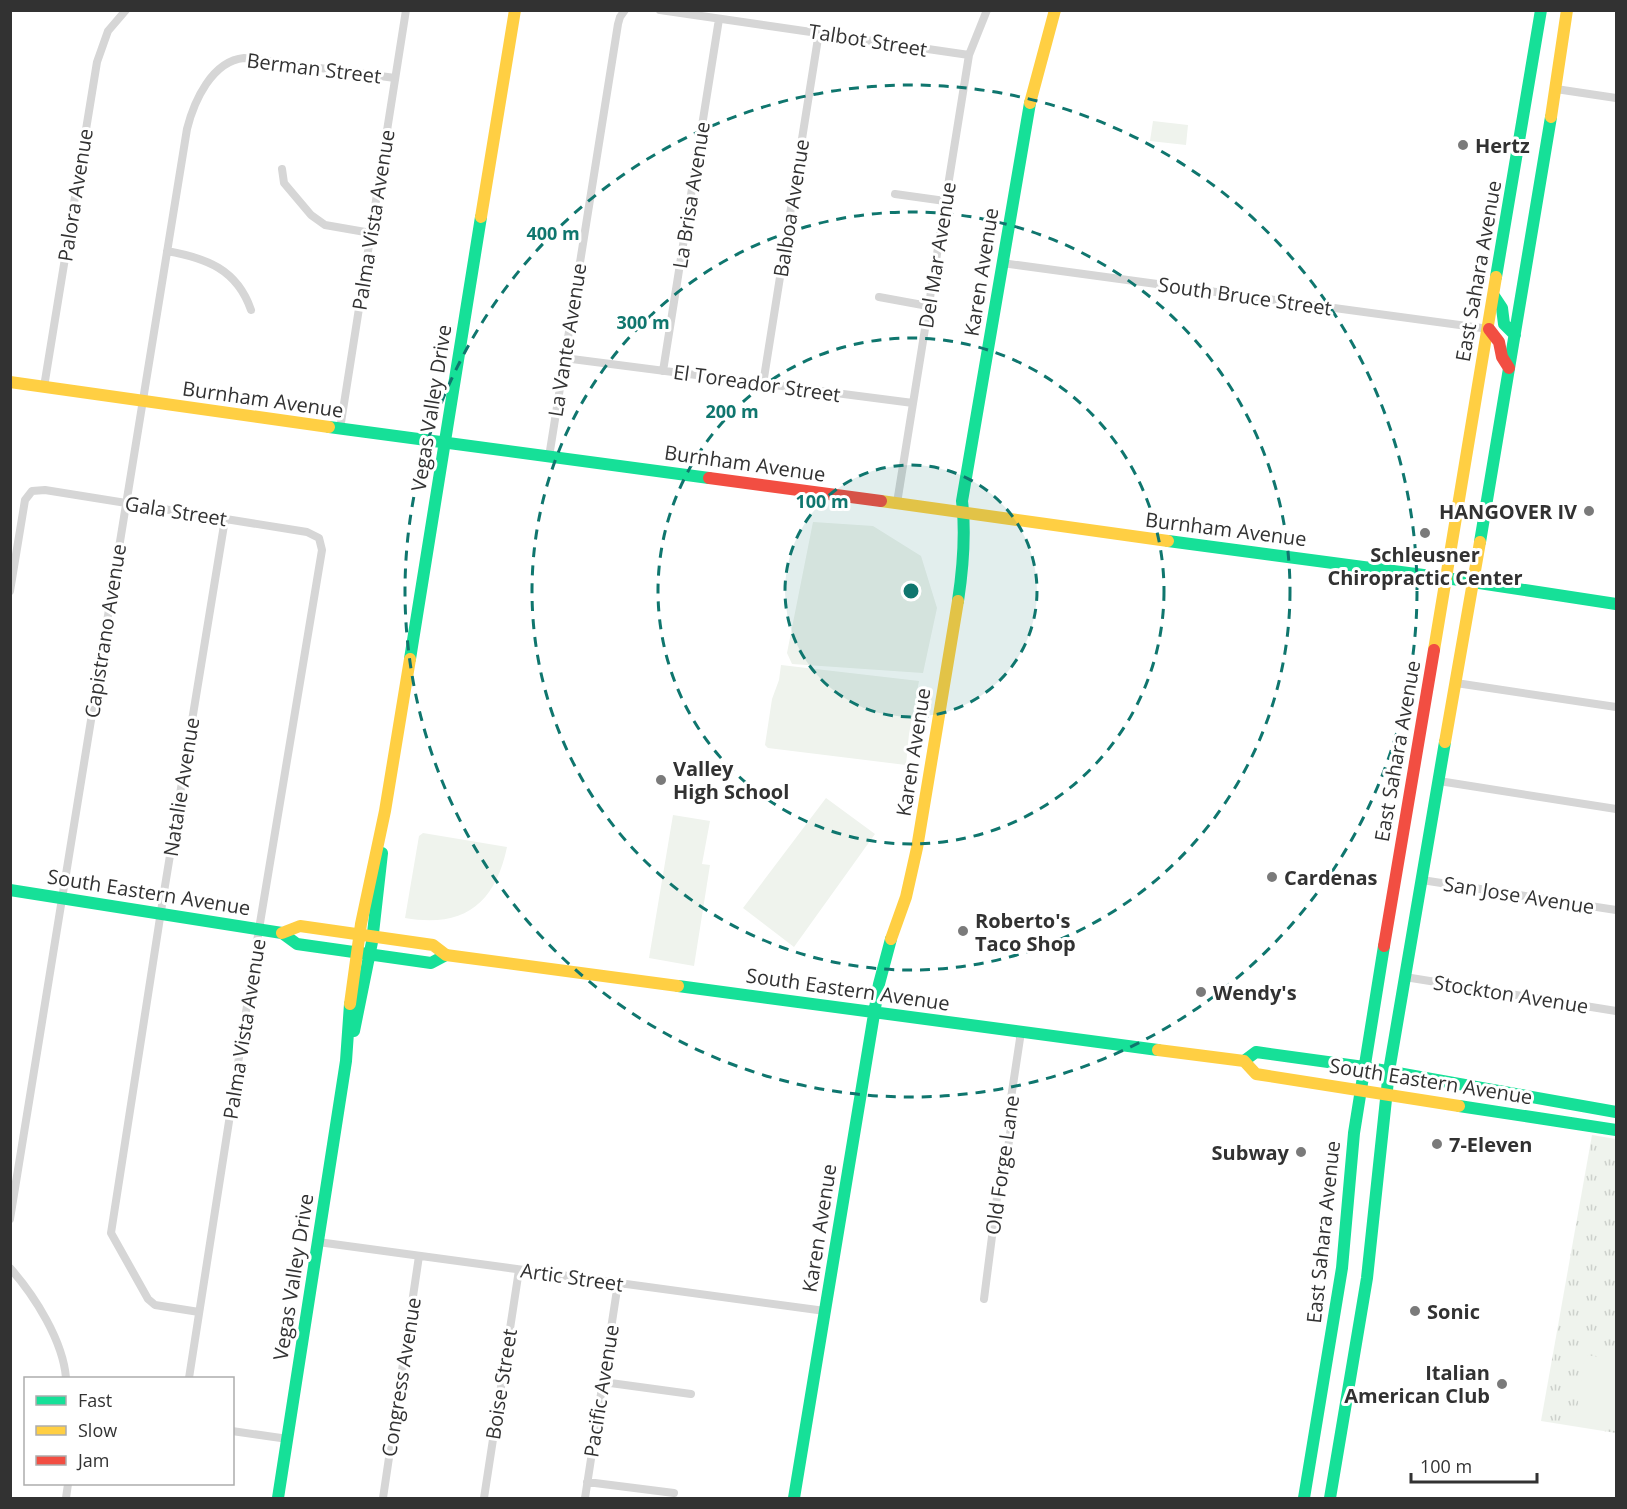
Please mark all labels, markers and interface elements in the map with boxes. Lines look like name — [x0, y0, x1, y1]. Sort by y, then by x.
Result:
street label: Talbot Street — [807, 17, 929, 63]
street label: Berman Street — [245, 46, 383, 90]
street label: La Brisa Avenue — [666, 120, 716, 270]
street label: Palora Avenue — [51, 127, 99, 263]
street label: Palma Vista Avenue — [345, 128, 401, 312]
place label: Hertz — [1475, 132, 1530, 159]
street label: Balboa Avenue — [767, 137, 815, 279]
marker: Hertz — [1456, 138, 1470, 152]
street label: East Sahara Avenue — [1449, 178, 1507, 364]
street label: Del Mar Avenue — [912, 180, 962, 330]
street label: Karen Avenue — [958, 206, 1004, 338]
text: 400 m — [526, 221, 580, 245]
street label: La Vante Avenue — [542, 261, 592, 419]
street label: South Bruce Street — [1156, 270, 1334, 322]
text: 300 m — [616, 310, 670, 334]
street label: Vegas Valley Drive — [404, 323, 458, 493]
street label: El Toreador Street — [672, 358, 842, 408]
street label: Burnham Avenue — [181, 374, 345, 424]
text: 200 m — [705, 399, 759, 423]
street label: Burnham Avenue — [663, 438, 827, 488]
text: 100 m — [795, 489, 849, 513]
street label: Gala Street — [123, 490, 229, 532]
place label: HANGOVER IV — [1439, 498, 1577, 525]
marker: HANGOVER IV — [1582, 504, 1596, 518]
street label: Burnham Avenue — [1144, 506, 1308, 552]
marker: Schleusner Chiropractic Center — [1418, 526, 1432, 540]
place label: Schleusner Chiropractic Center — [1327, 541, 1523, 591]
street label: Capistrano Avenue — [78, 542, 132, 720]
centre of rings — [901, 581, 921, 601]
street label: East Sahara Avenue — [1368, 658, 1426, 844]
street label: Karen Avenue — [890, 686, 936, 818]
street label: Natalie Avenue — [157, 715, 205, 859]
place label: Valley High School — [673, 755, 789, 805]
marker: Valley High School — [654, 773, 668, 787]
street label: South Eastern Avenue — [46, 863, 252, 921]
place label: Cardenas — [1284, 864, 1378, 891]
marker: Cardenas — [1265, 870, 1279, 884]
street label: San Jose Avenue — [1442, 870, 1596, 920]
place label: Roberto's Taco Shop — [975, 907, 1076, 957]
marker: Roberto's Taco Shop — [956, 924, 970, 938]
street label: Palma Vista Avenue — [216, 937, 272, 1121]
street label: South Eastern Avenue — [745, 961, 951, 1017]
street label: Stockton Avenue — [1432, 968, 1590, 1020]
place label: Wendy's — [1213, 979, 1297, 1006]
marker: Wendy's — [1194, 985, 1208, 999]
street label: South Eastern Avenue — [1328, 1052, 1534, 1110]
street label: Old Forge Lane — [979, 1093, 1025, 1237]
place label: 7-Eleven — [1449, 1131, 1532, 1158]
marker: 7-Eleven — [1430, 1137, 1444, 1151]
place label: Subway — [1212, 1139, 1290, 1166]
street label: East Sahara Avenue — [1300, 1139, 1346, 1325]
marker: Subway — [1294, 1145, 1308, 1159]
street label: Karen Avenue — [796, 1162, 842, 1294]
street label: Vegas Valley Drive — [266, 1192, 320, 1362]
street label: Artic Street — [519, 1256, 625, 1298]
street label: Congress Avenue — [375, 1295, 427, 1459]
place label: Sonic — [1427, 1298, 1480, 1325]
marker: Sonic — [1408, 1304, 1422, 1318]
street label: Pacific Avenue — [577, 1323, 625, 1459]
street label: Boise Street — [479, 1327, 523, 1441]
place label: Italian American Club — [1344, 1359, 1490, 1409]
legend — [24, 1377, 234, 1485]
marker: Italian American Club — [1495, 1377, 1509, 1391]
text: Fast — [78, 1388, 112, 1412]
text: Slow — [78, 1418, 117, 1442]
scale bar — [1411, 1446, 1537, 1484]
text: Jam — [76, 1448, 110, 1472]
text: 100 m — [1420, 1454, 1472, 1478]

